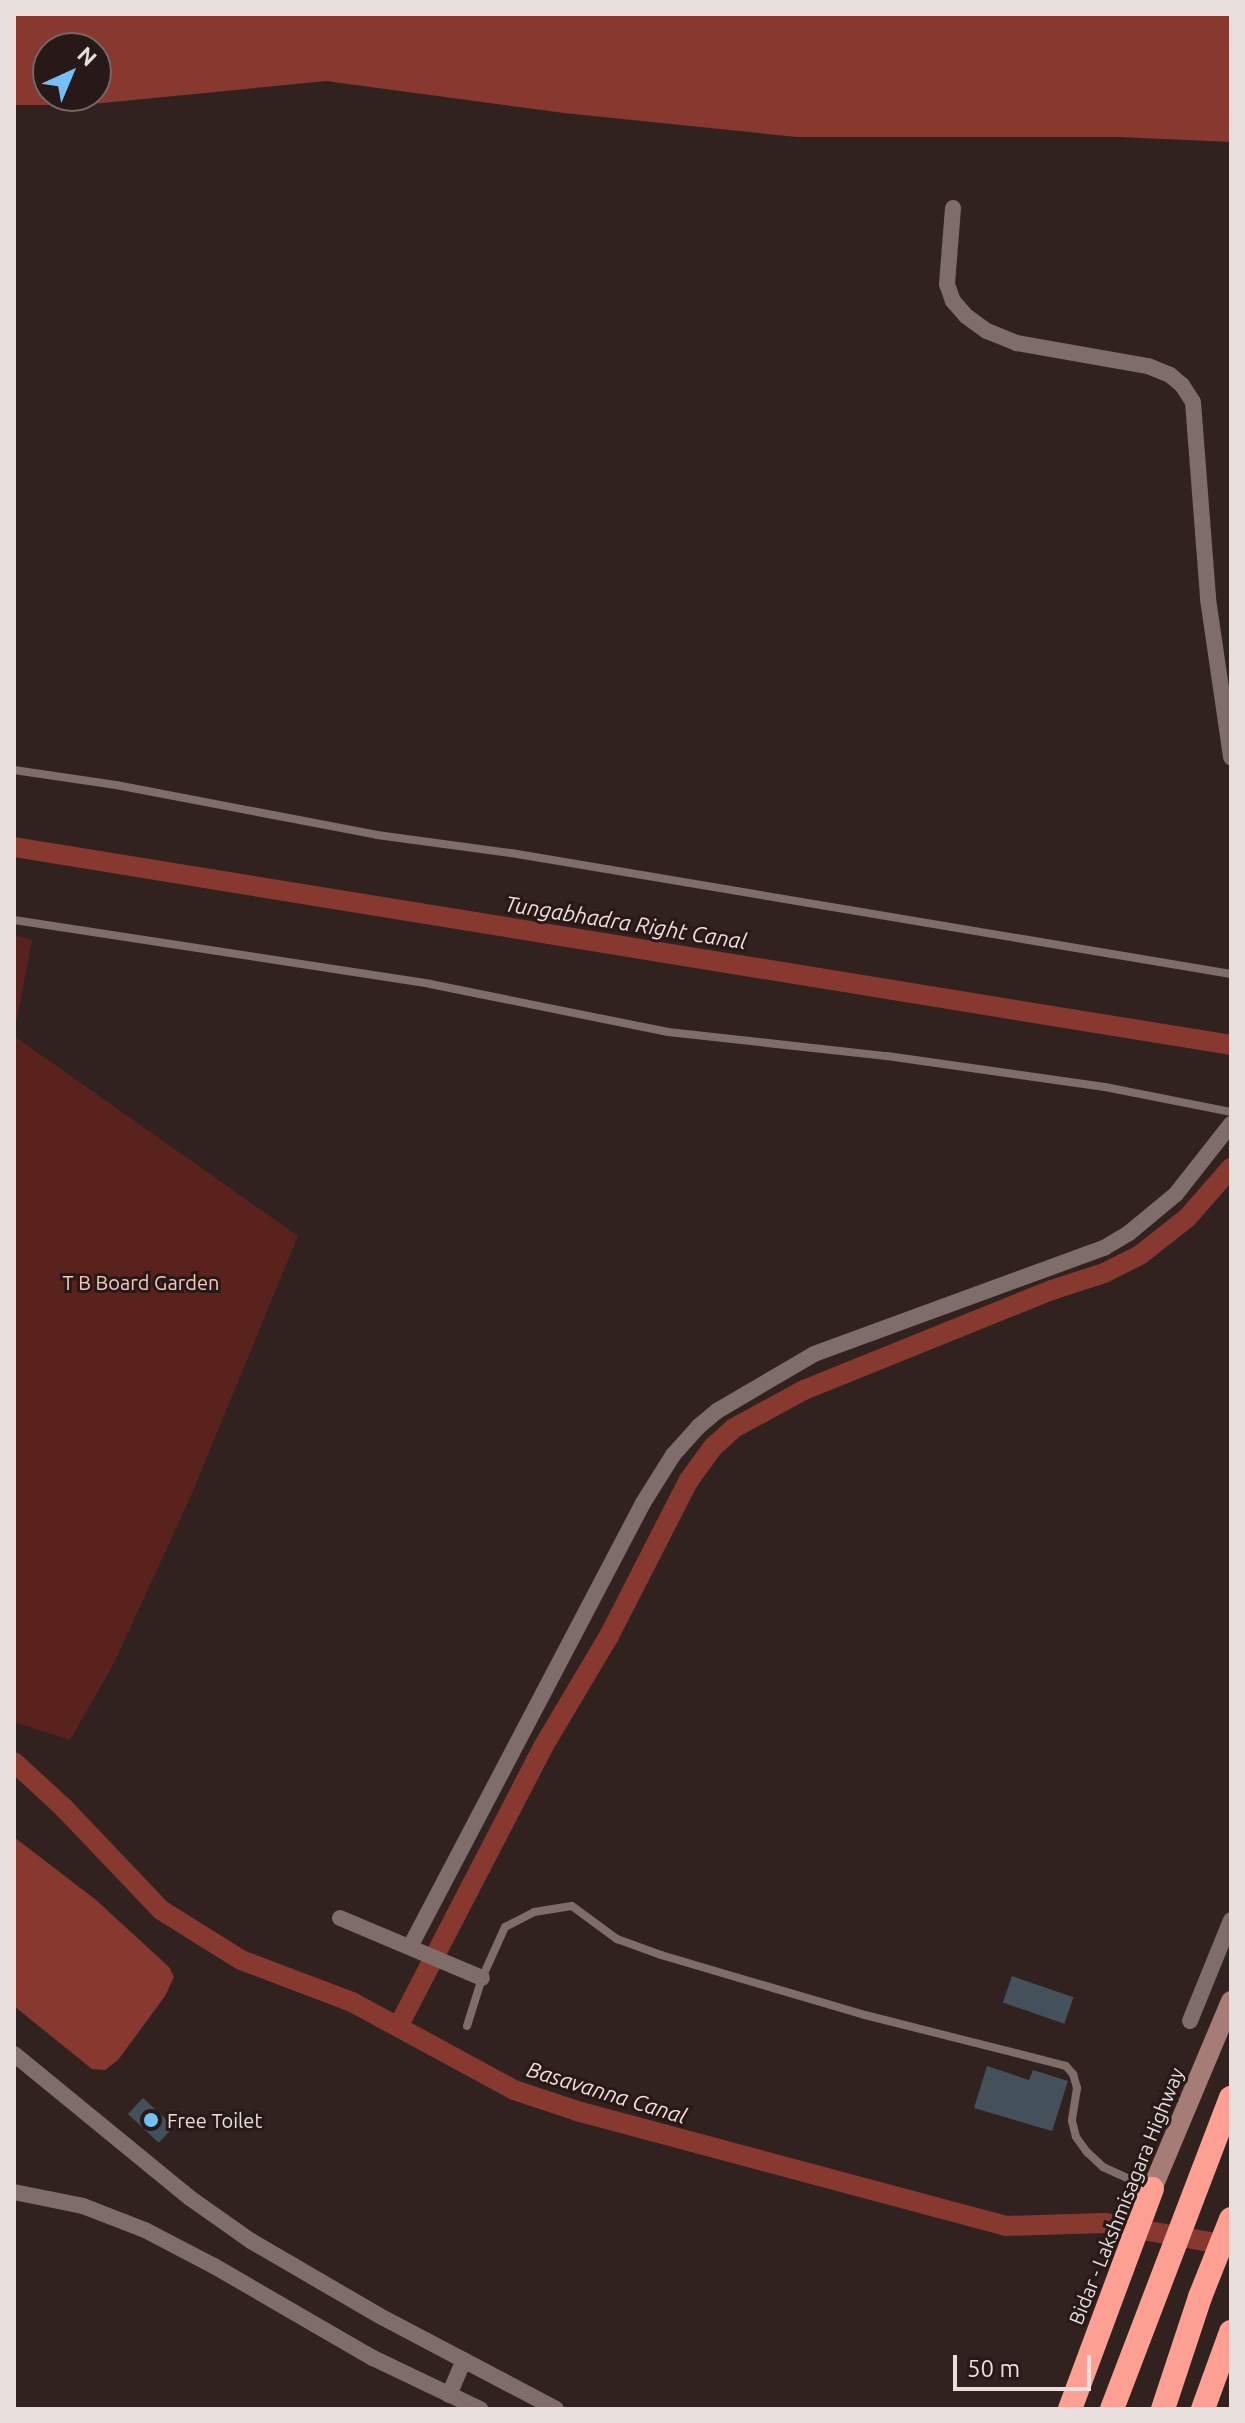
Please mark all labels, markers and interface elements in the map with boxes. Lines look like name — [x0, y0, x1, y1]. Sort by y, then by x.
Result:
north arrow — [32, 32, 112, 112]
text: N — [73, 41, 102, 71]
water label: Tungabhadra Right Canal — [503, 890, 749, 954]
park label: T B Board Garden — [63, 1270, 219, 1294]
water label: Basavanna Canal — [524, 2055, 690, 2129]
street label: Bidar - Lakshmisagara Highway — [1063, 2064, 1189, 2328]
place label: Free Toilet — [167, 2108, 262, 2132]
marker: Free Toilet — [142, 2111, 160, 2129]
scale bar — [957, 2339, 1095, 2389]
text: 50 m — [967, 2355, 1020, 2382]

